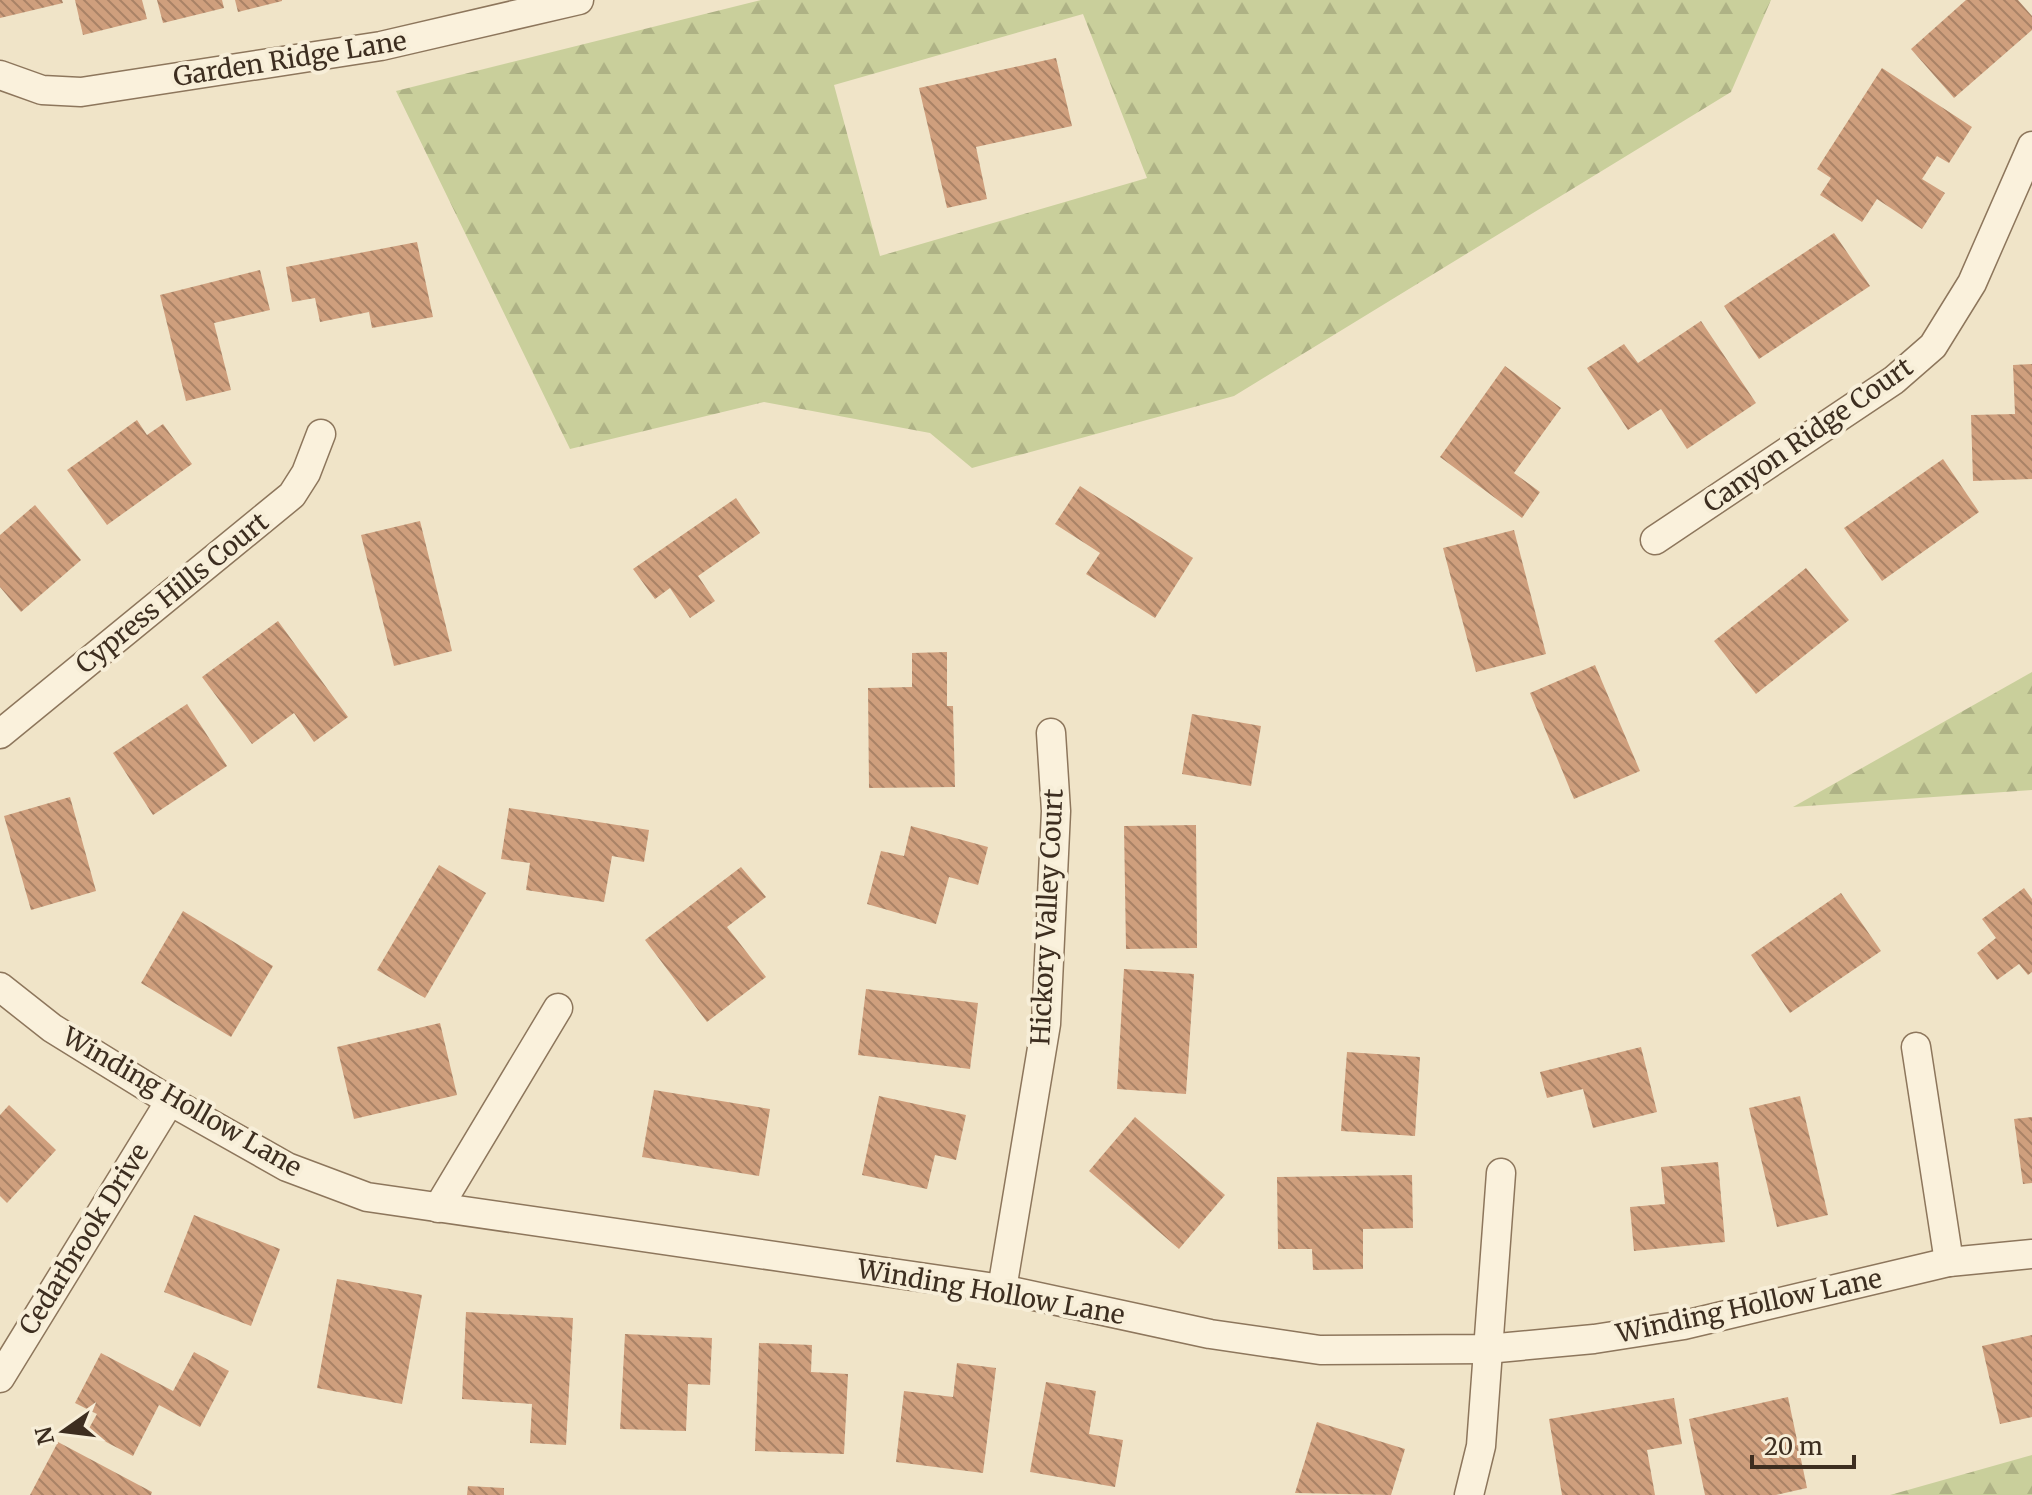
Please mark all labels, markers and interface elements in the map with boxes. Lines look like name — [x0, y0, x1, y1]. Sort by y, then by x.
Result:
street label: Garden Ridge Lane — [171, 24, 409, 93]
street label: Canyon Ridge Court — [1697, 350, 1919, 519]
street label: Cypress Hills Court — [69, 505, 275, 680]
street label: Hickory Valley Court — [1023, 788, 1070, 1046]
street label: Winding Hollow Lane — [56, 1019, 308, 1184]
street label: Cedarbrook Drive — [12, 1137, 156, 1340]
street label: Winding Hollow Lane — [854, 1252, 1127, 1331]
street label: Winding Hollow Lane — [1612, 1261, 1885, 1350]
north arrow — [24, 1391, 104, 1471]
scale bar — [1752, 1419, 1854, 1469]
text: N — [29, 1423, 60, 1448]
text: 20 m — [1764, 1431, 1823, 1462]

